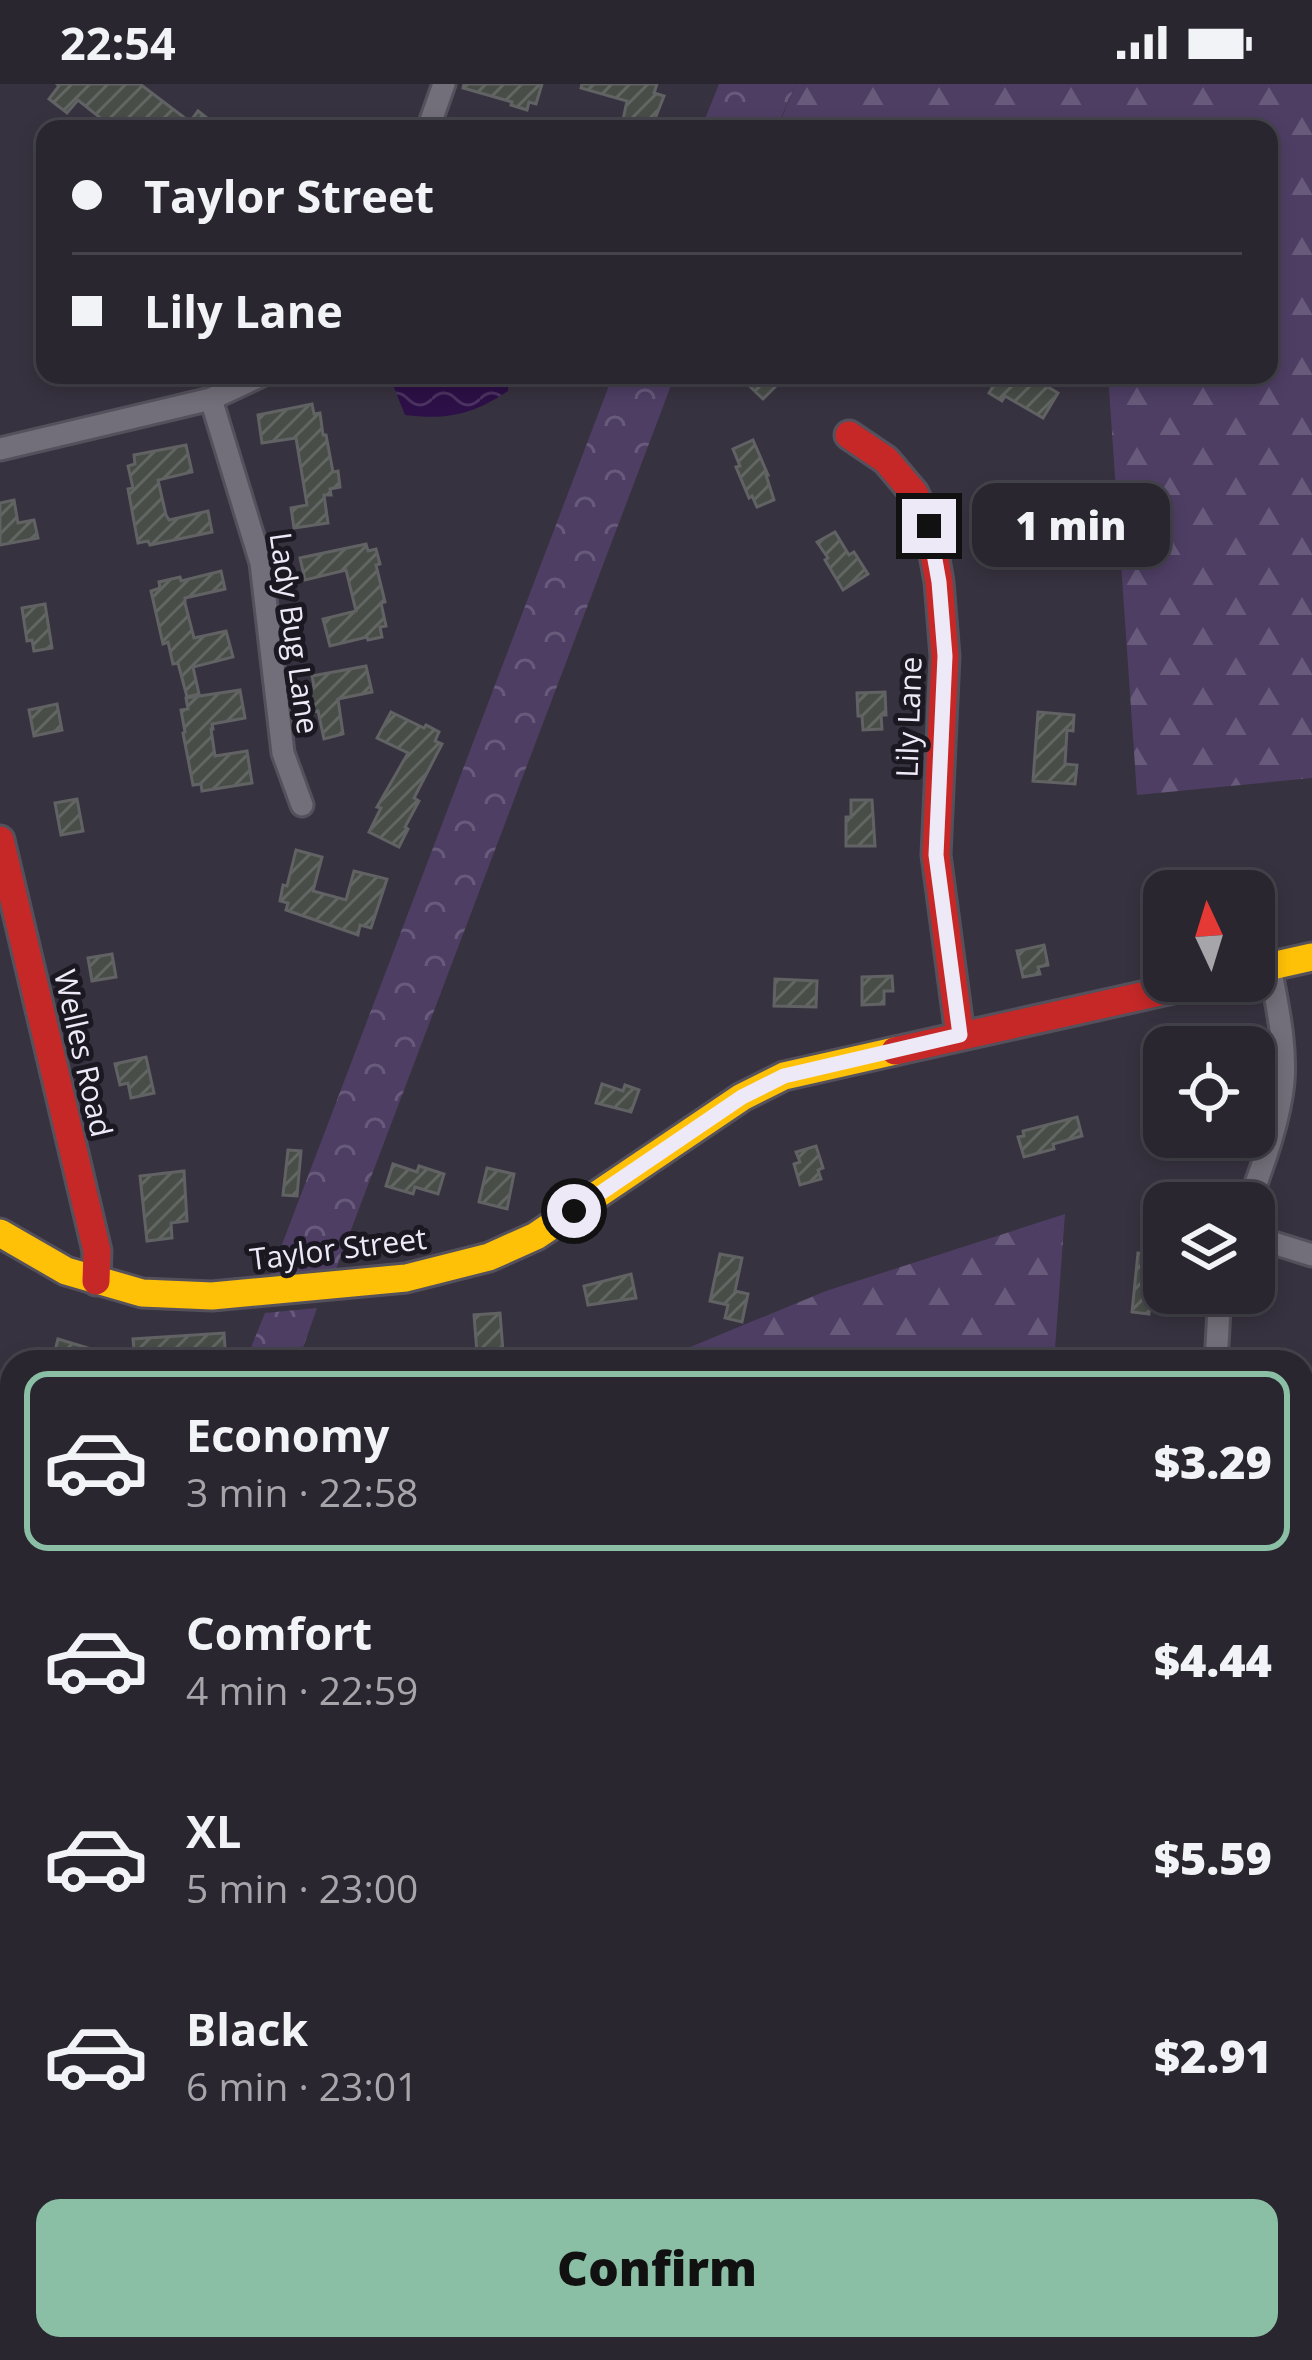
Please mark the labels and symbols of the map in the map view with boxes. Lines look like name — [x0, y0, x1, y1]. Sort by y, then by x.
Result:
callout: 1 min — [971, 484, 1169, 568]
route end — [902, 499, 956, 553]
street label: Lady Bug Lane — [261, 530, 329, 736]
street label: Lily Lane — [885, 656, 931, 778]
north arrow — [1143, 870, 1275, 1002]
street label: Welles Road — [45, 965, 123, 1141]
route start — [547, 1184, 601, 1238]
street label: Taylor Street — [247, 1217, 429, 1279]

